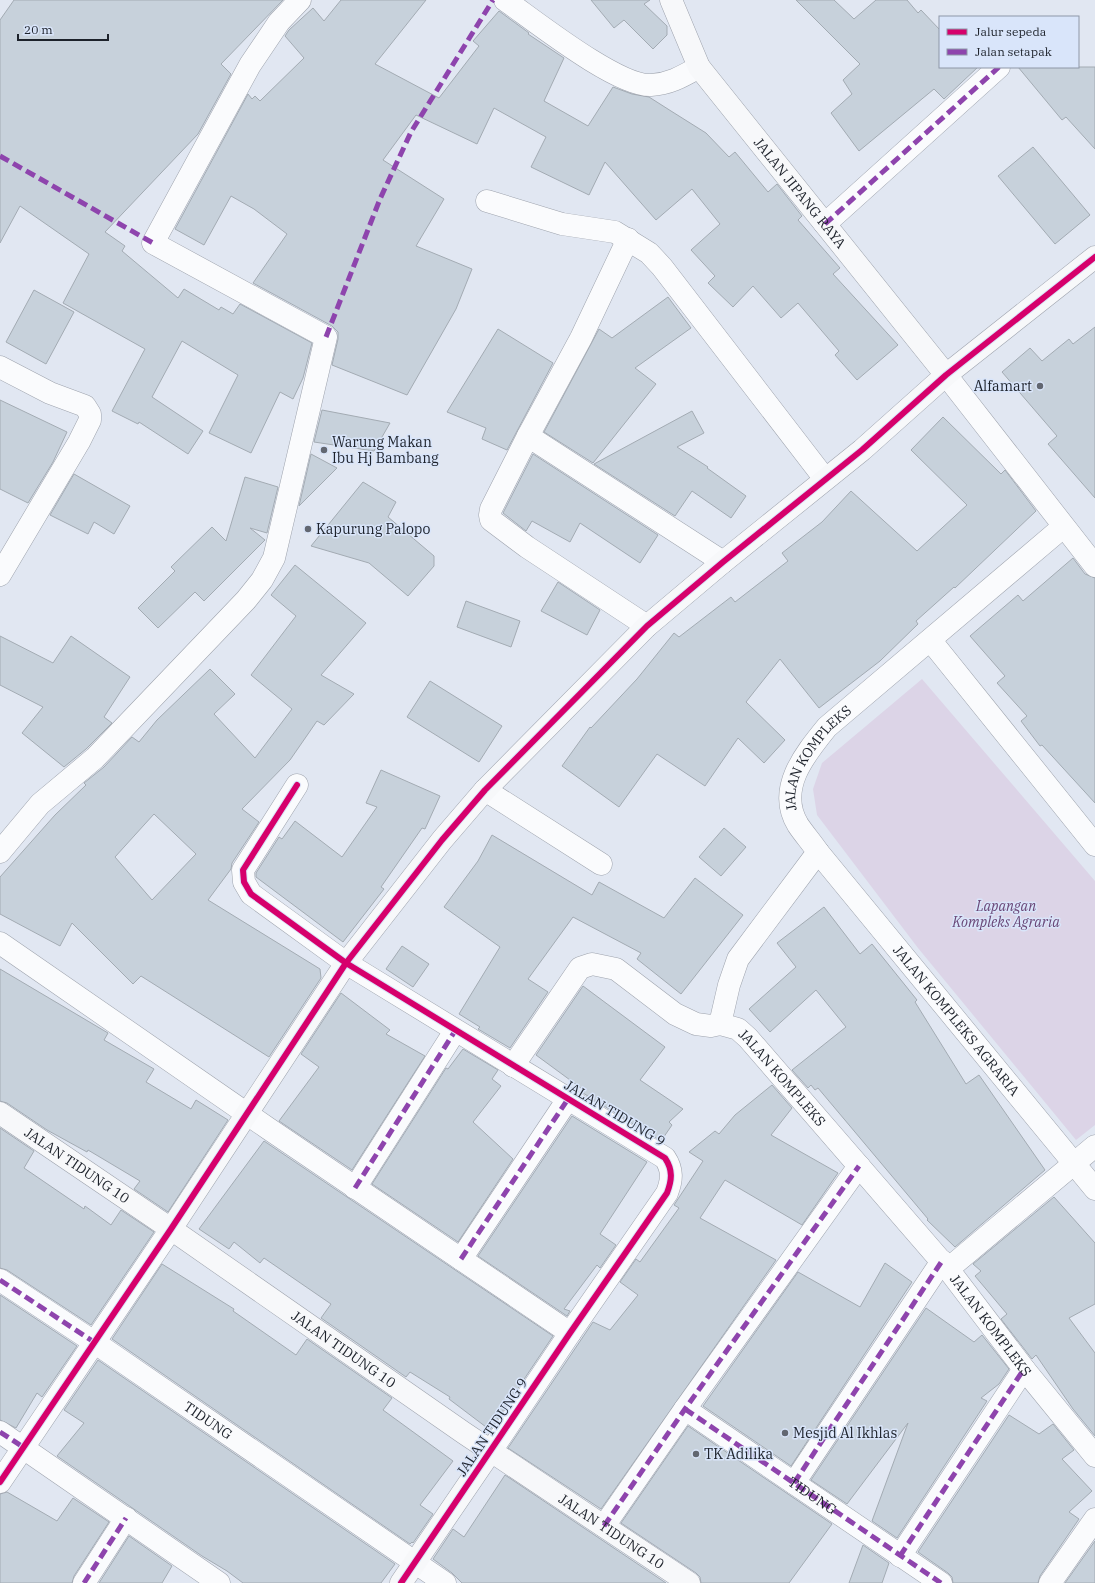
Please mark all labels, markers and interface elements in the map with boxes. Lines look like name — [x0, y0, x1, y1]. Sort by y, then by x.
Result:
scale bar — [18, 16, 108, 42]
legend — [939, 16, 1079, 68]
text: 20 m — [24, 22, 53, 37]
text: Jalur sepeda — [975, 24, 1047, 39]
text: Jalan setapak — [975, 44, 1052, 59]
street label: JALAN JIPANG RAYA — [750, 134, 850, 252]
place label: Alfamart — [974, 377, 1032, 395]
marker: Alfamart — [1035, 381, 1045, 391]
place label: Warung Makan Ibu Hj Bambang — [332, 433, 439, 467]
marker: Warung Makan Ibu Hj Bambang — [319, 445, 329, 455]
place label: Kapurung Palopo — [316, 520, 431, 538]
marker: Kapurung Palopo — [303, 524, 313, 534]
street label: JALAN KOMPLEKS — [781, 701, 855, 813]
park label: Lapangan Kompleks Agraria — [951, 897, 1060, 931]
street label: JALAN KOMPLEKS AGRARIA — [889, 941, 1024, 1100]
street label: JALAN KOMPLEKS — [735, 1025, 830, 1130]
street label: JALAN TIDUNG 9 — [561, 1076, 669, 1150]
street label: JALAN TIDUNG 10 — [21, 1123, 133, 1207]
street label: JALAN KOMPLEKS — [946, 1270, 1035, 1380]
street label: JALAN TIDUNG 10 — [288, 1307, 399, 1392]
street label: JALAN TIDUNG 9 — [452, 1374, 532, 1480]
street label: TIDUNG — [180, 1397, 236, 1443]
place label: Mesjid Al Ikhlas — [793, 1424, 897, 1442]
marker: Mesjid Al Ikhlas — [780, 1428, 790, 1438]
place label: TK Adilika — [704, 1445, 774, 1463]
marker: TK Adilika — [691, 1449, 701, 1459]
street label: TIDUNG — [784, 1473, 840, 1519]
street label: JALAN TIDUNG 10 — [555, 1490, 668, 1573]

